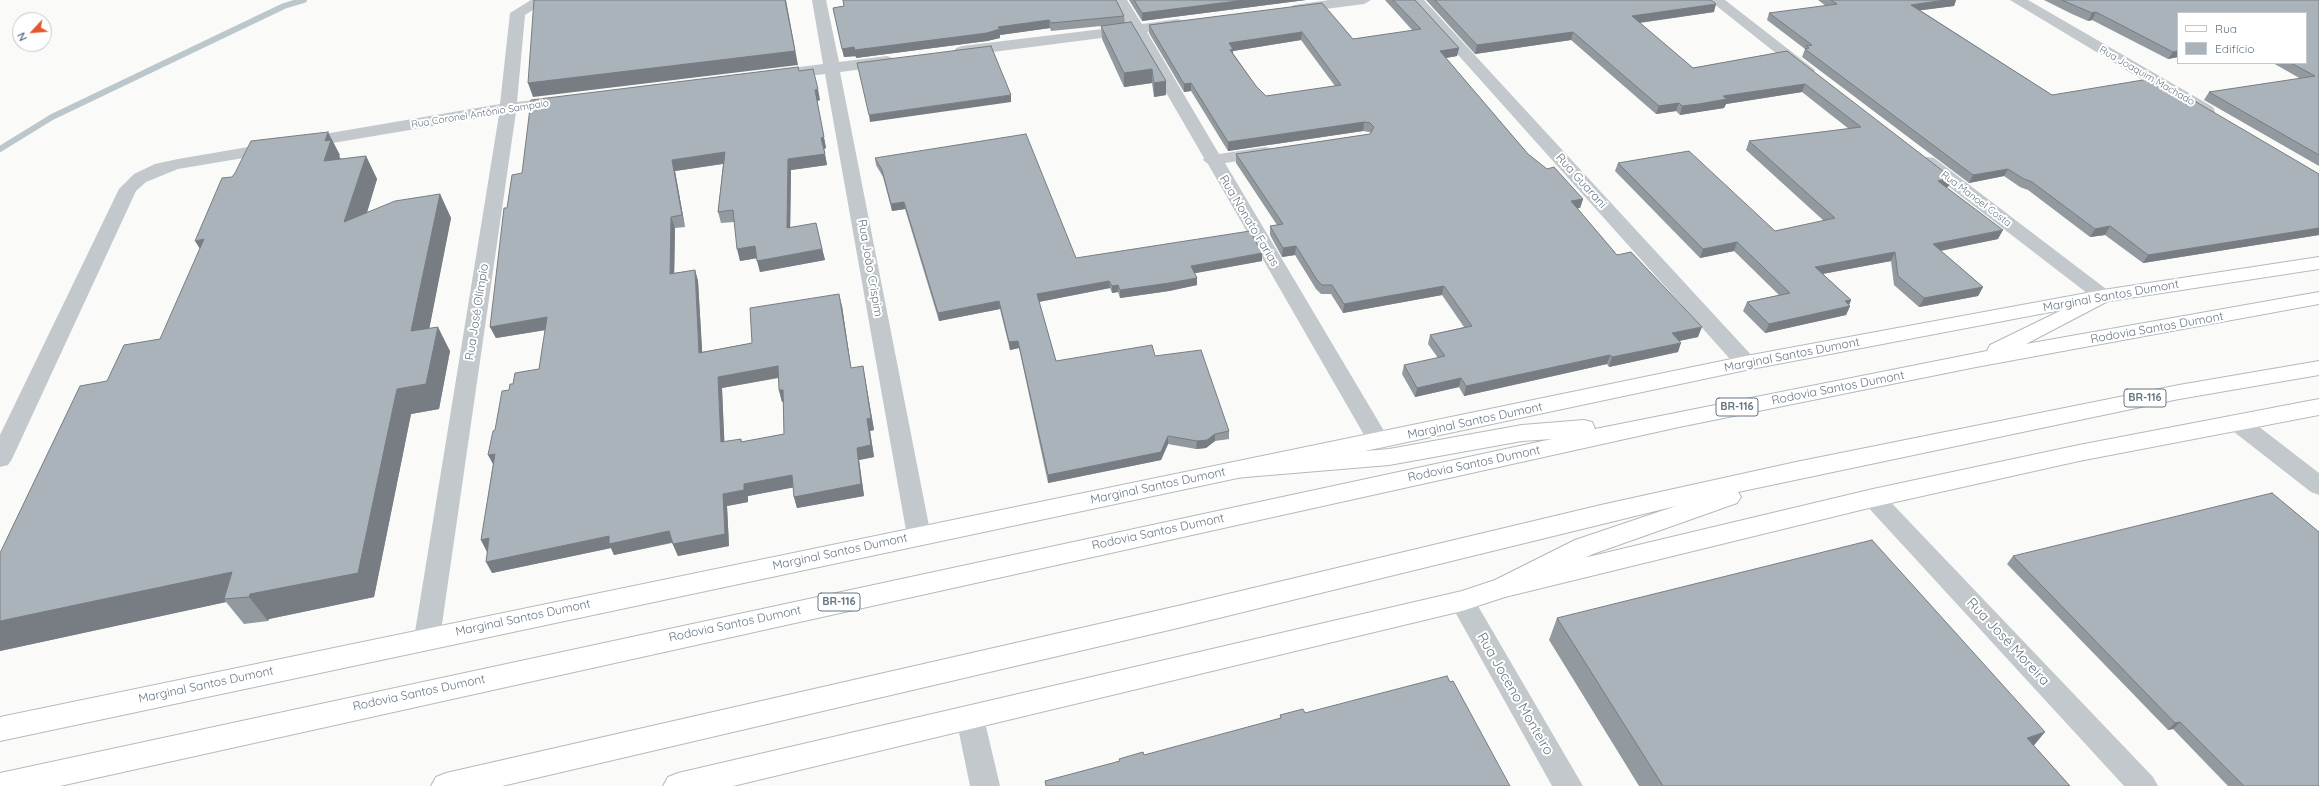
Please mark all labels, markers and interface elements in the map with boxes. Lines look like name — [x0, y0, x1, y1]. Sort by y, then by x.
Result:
north arrow — [12, 12, 52, 52]
legend — [2177, 12, 2307, 64]
text: Rua — [2215, 21, 2237, 36]
text: N — [14, 30, 30, 44]
text: Edifício — [2215, 41, 2255, 56]
street label: Rua Joaquim Machado — [2097, 44, 2197, 108]
street label: Rua Coronel Antônio Sampaio — [410, 97, 550, 131]
street label: Rua Guarani — [1553, 151, 1609, 211]
street label: Rua Manoel Costa — [1939, 169, 2013, 229]
street label: Rua Nonato Farias — [1216, 173, 1282, 269]
street label: Rua João Crispim — [854, 218, 886, 318]
street label: Rua José Olímpio — [462, 263, 492, 361]
street label: Marginal Santos Dumont — [2042, 277, 2180, 315]
street label: Rodovia Santos Dumont — [2089, 309, 2225, 347]
street label: Marginal Santos Dumont — [1723, 335, 1861, 375]
street label: Rodovia Santos Dumont — [1770, 368, 1906, 408]
road number: BR-116 — [2124, 389, 2166, 407]
road number: BR-116 — [1716, 398, 1758, 416]
street label: Marginal Santos Dumont — [1406, 400, 1544, 442]
street label: Rodovia Santos Dumont — [1407, 443, 1541, 485]
street label: Marginal Santos Dumont — [1089, 465, 1227, 507]
street label: Rodovia Santos Dumont — [1091, 511, 1225, 553]
street label: Marginal Santos Dumont — [771, 531, 909, 573]
road number: BR-116 — [818, 593, 860, 611]
street label: Rua José Moreira — [1963, 595, 2053, 689]
street label: Marginal Santos Dumont — [454, 597, 592, 639]
street label: Rodovia Santos Dumont — [668, 603, 802, 645]
street label: Rua Joceno Monteiro — [1473, 630, 1557, 758]
street label: Marginal Santos Dumont — [137, 664, 275, 706]
street label: Rodovia Santos Dumont — [352, 672, 486, 714]

